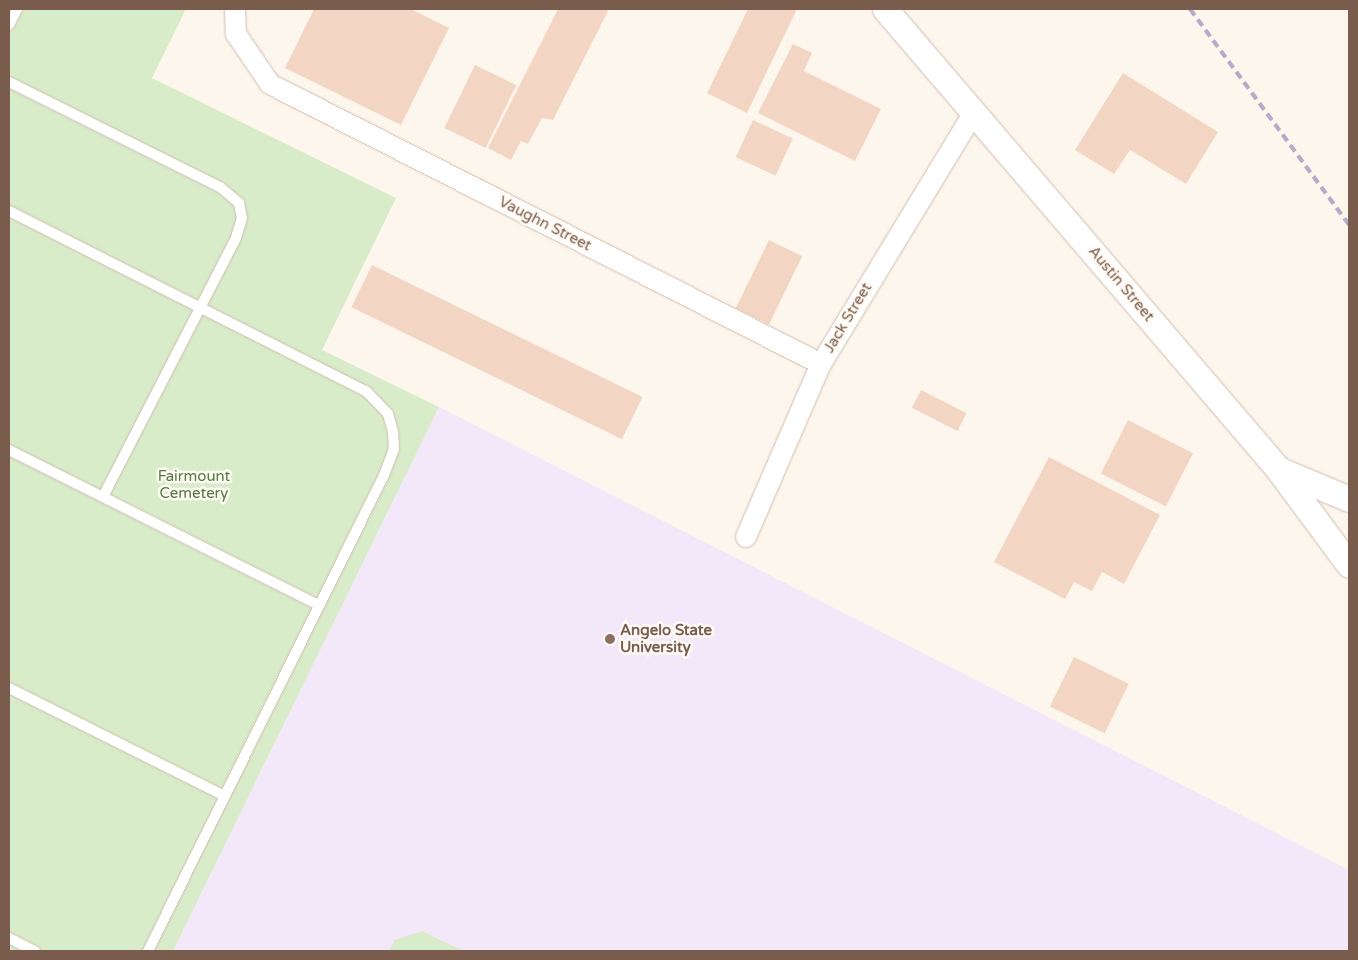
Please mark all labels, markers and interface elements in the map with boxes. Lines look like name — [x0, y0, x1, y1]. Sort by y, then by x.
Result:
street label: Vaughn Street — [496, 193, 594, 255]
street label: Austin Street — [1084, 243, 1158, 325]
street label: Jack Street — [820, 280, 876, 356]
park label: Fairmount Cemetery — [158, 467, 230, 502]
place label: Angelo State University — [620, 621, 712, 656]
marker: Angelo State University — [604, 633, 616, 645]

